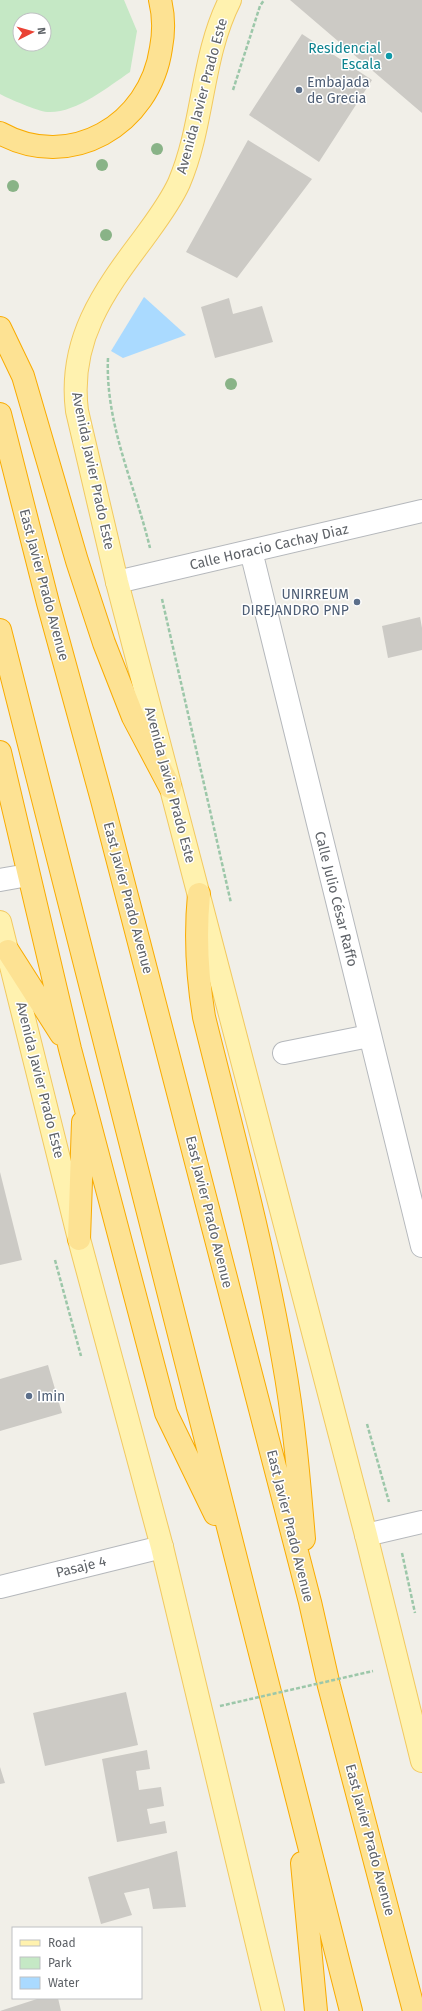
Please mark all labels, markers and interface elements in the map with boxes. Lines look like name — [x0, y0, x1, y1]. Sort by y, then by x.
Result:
north arrow — [12, 12, 52, 52]
street label: Avenida Javier Prado Este — [173, 16, 231, 176]
text: N — [35, 27, 48, 35]
place label: Residencial Escala — [308, 40, 381, 73]
marker: Residencial Escala — [384, 51, 394, 61]
place label: Embajada de Grecia — [307, 74, 370, 107]
marker: Embajada de Grecia — [294, 85, 304, 95]
street label: Avenida Javier Prado Este — [68, 391, 118, 551]
street label: East Javier Prado Avenue — [16, 507, 72, 663]
street label: Calle Horacio Cachay Diaz — [188, 520, 350, 574]
place label: UNIRREUM DIREJANDRO PNP — [242, 586, 349, 619]
marker: UNIRREUM DIREJANDRO PNP — [352, 597, 362, 607]
street label: Avenida Javier Prado Este — [141, 705, 199, 865]
street label: East Javier Prado Avenue — [100, 820, 156, 976]
street label: Calle Julio César Raffo — [311, 830, 361, 968]
street label: Avenida Javier Prado Este — [12, 1000, 68, 1160]
street label: East Javier Prado Avenue — [182, 1134, 236, 1290]
place label: Imin — [37, 1388, 65, 1405]
marker: Imin — [24, 1391, 34, 1401]
street label: East Javier Prado Avenue — [263, 1448, 317, 1604]
street label: Pasaje 4 — [54, 1552, 109, 1581]
street label: East Javier Prado Avenue — [342, 1762, 398, 1918]
legend — [12, 1927, 142, 1999]
text: Road — [48, 1936, 76, 1950]
text: Park — [48, 1956, 72, 1970]
text: Water — [48, 1976, 80, 1990]

